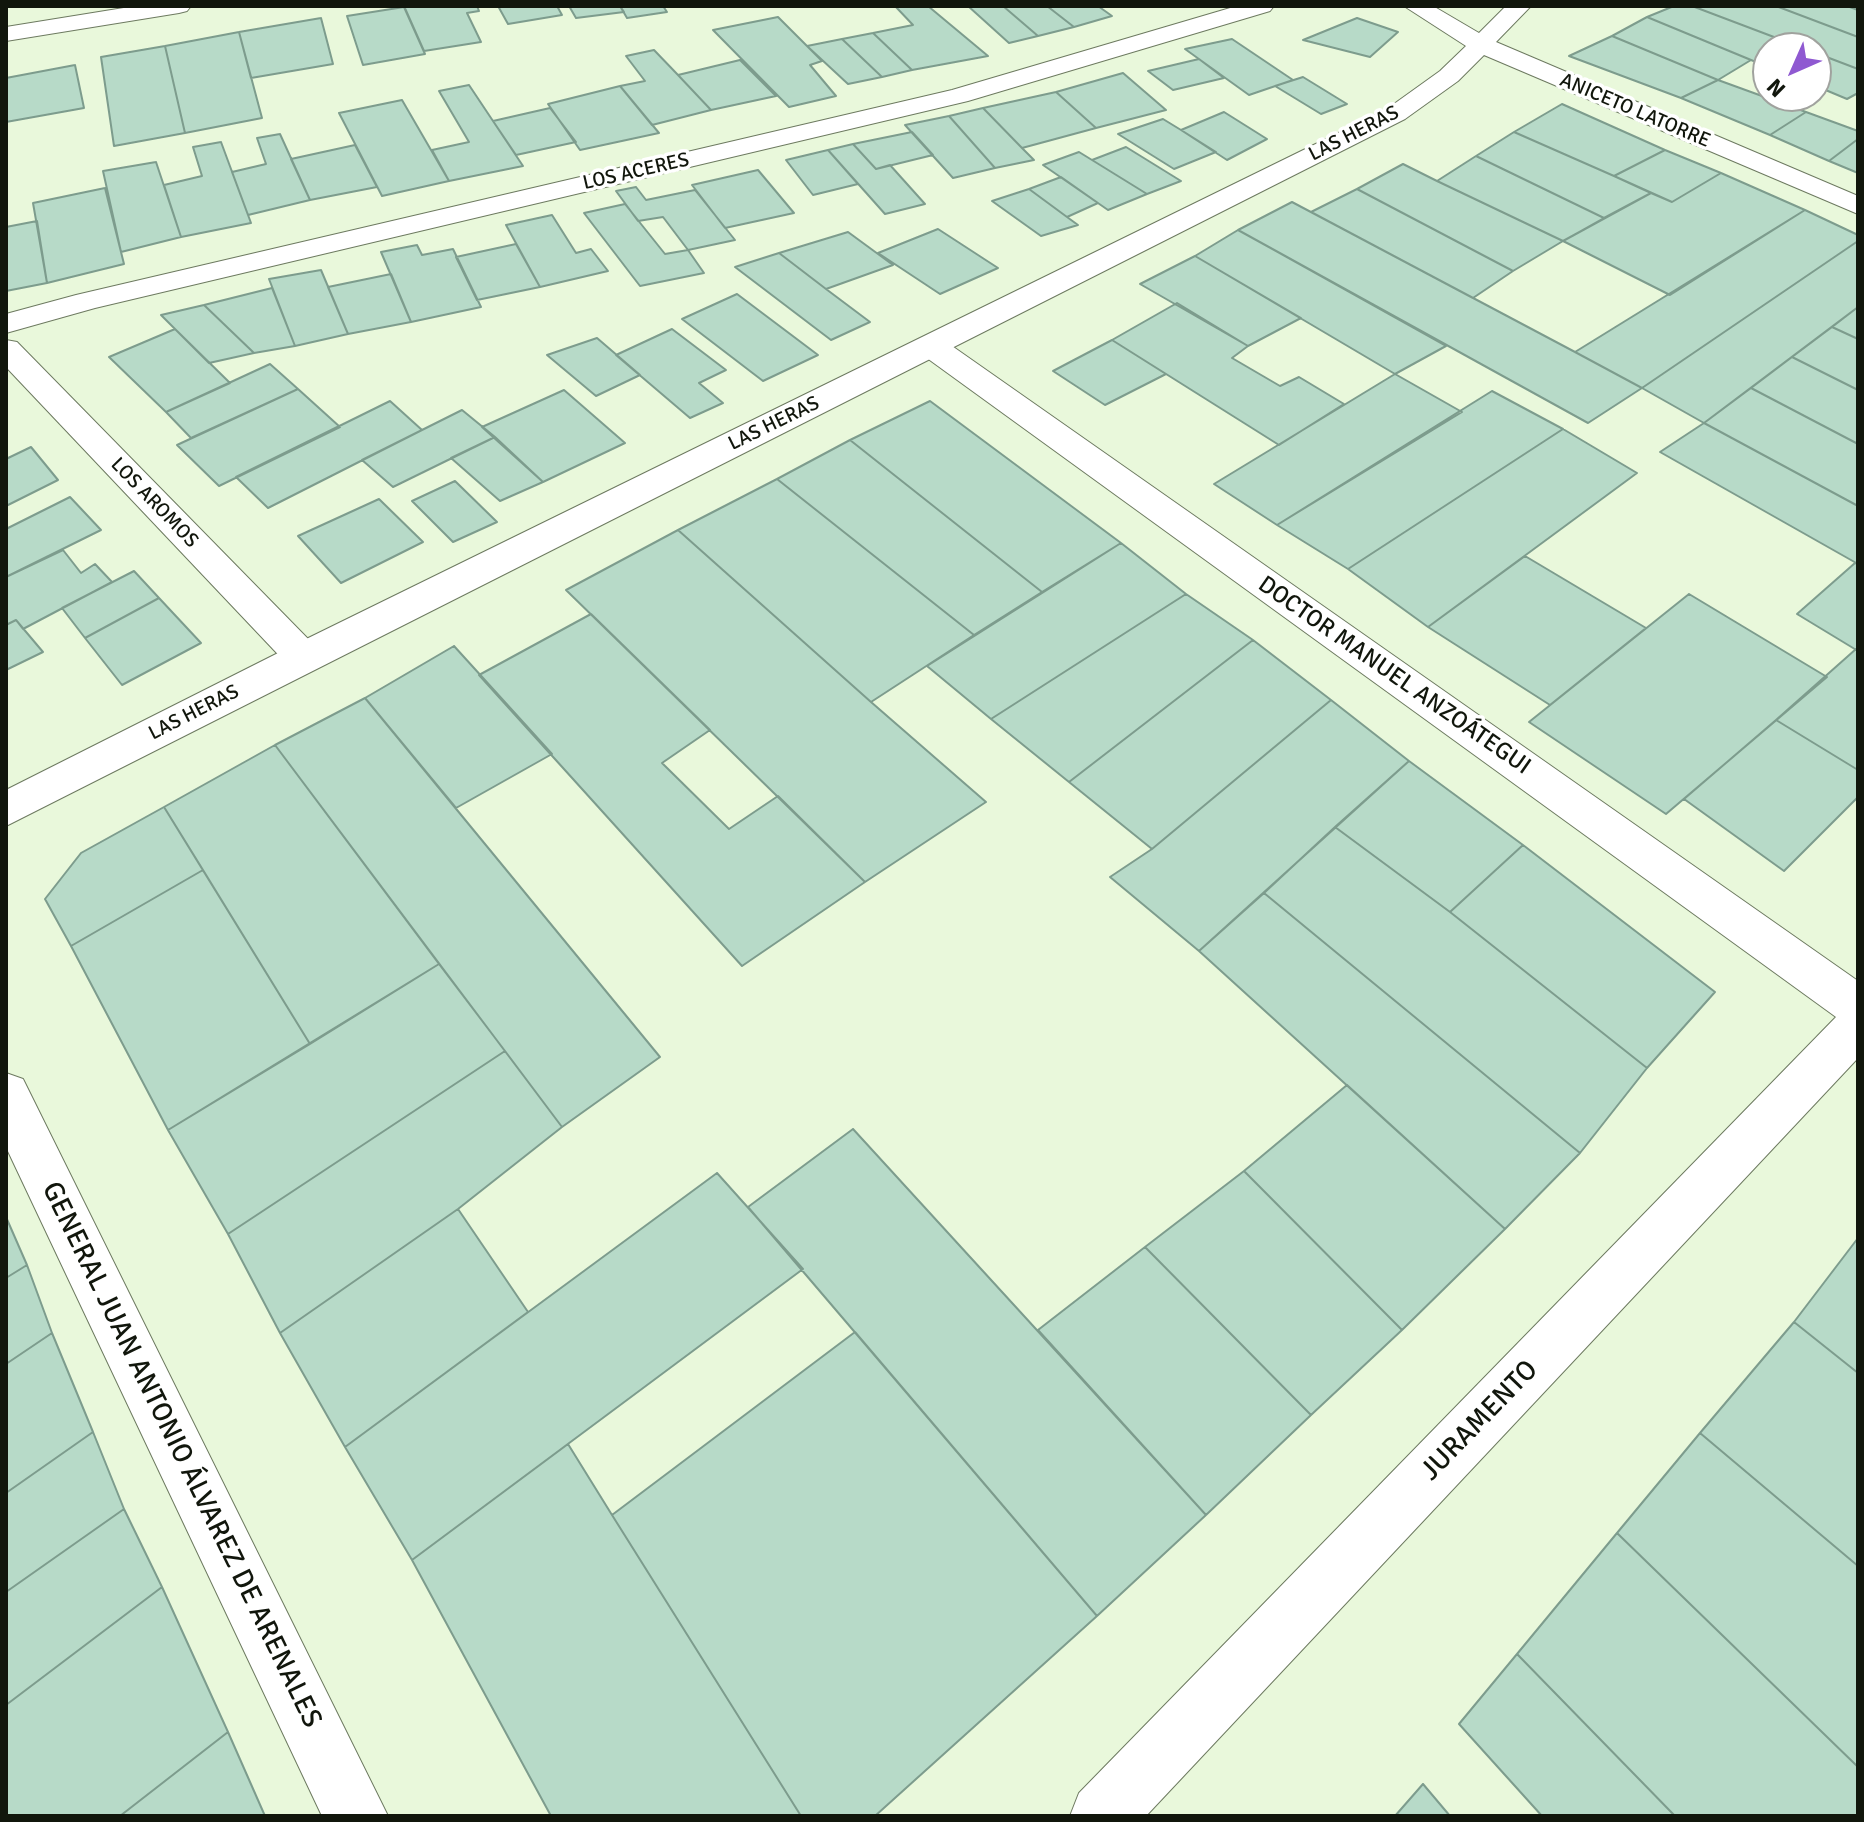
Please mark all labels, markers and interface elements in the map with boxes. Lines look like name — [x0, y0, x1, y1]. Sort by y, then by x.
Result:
north arrow — [1752, 32, 1832, 112]
street label: ANICETO LATORRE — [1556, 69, 1714, 153]
text: N — [1761, 73, 1791, 103]
street label: LAS HERAS — [1305, 101, 1403, 167]
street label: LOS ACERES — [581, 148, 691, 196]
street label: LAS HERAS — [725, 392, 823, 456]
street label: LOS AROMOS — [105, 453, 203, 553]
street label: DOCTOR MANUEL ANZOÁTEGUI — [1252, 571, 1536, 781]
street label: LAS HERAS — [145, 680, 243, 746]
street label: GENERAL JUAN ANTONIO ÁLVAREZ DE ARENALES — [34, 1177, 328, 1733]
street label: JURAMENTO — [1414, 1354, 1546, 1488]

